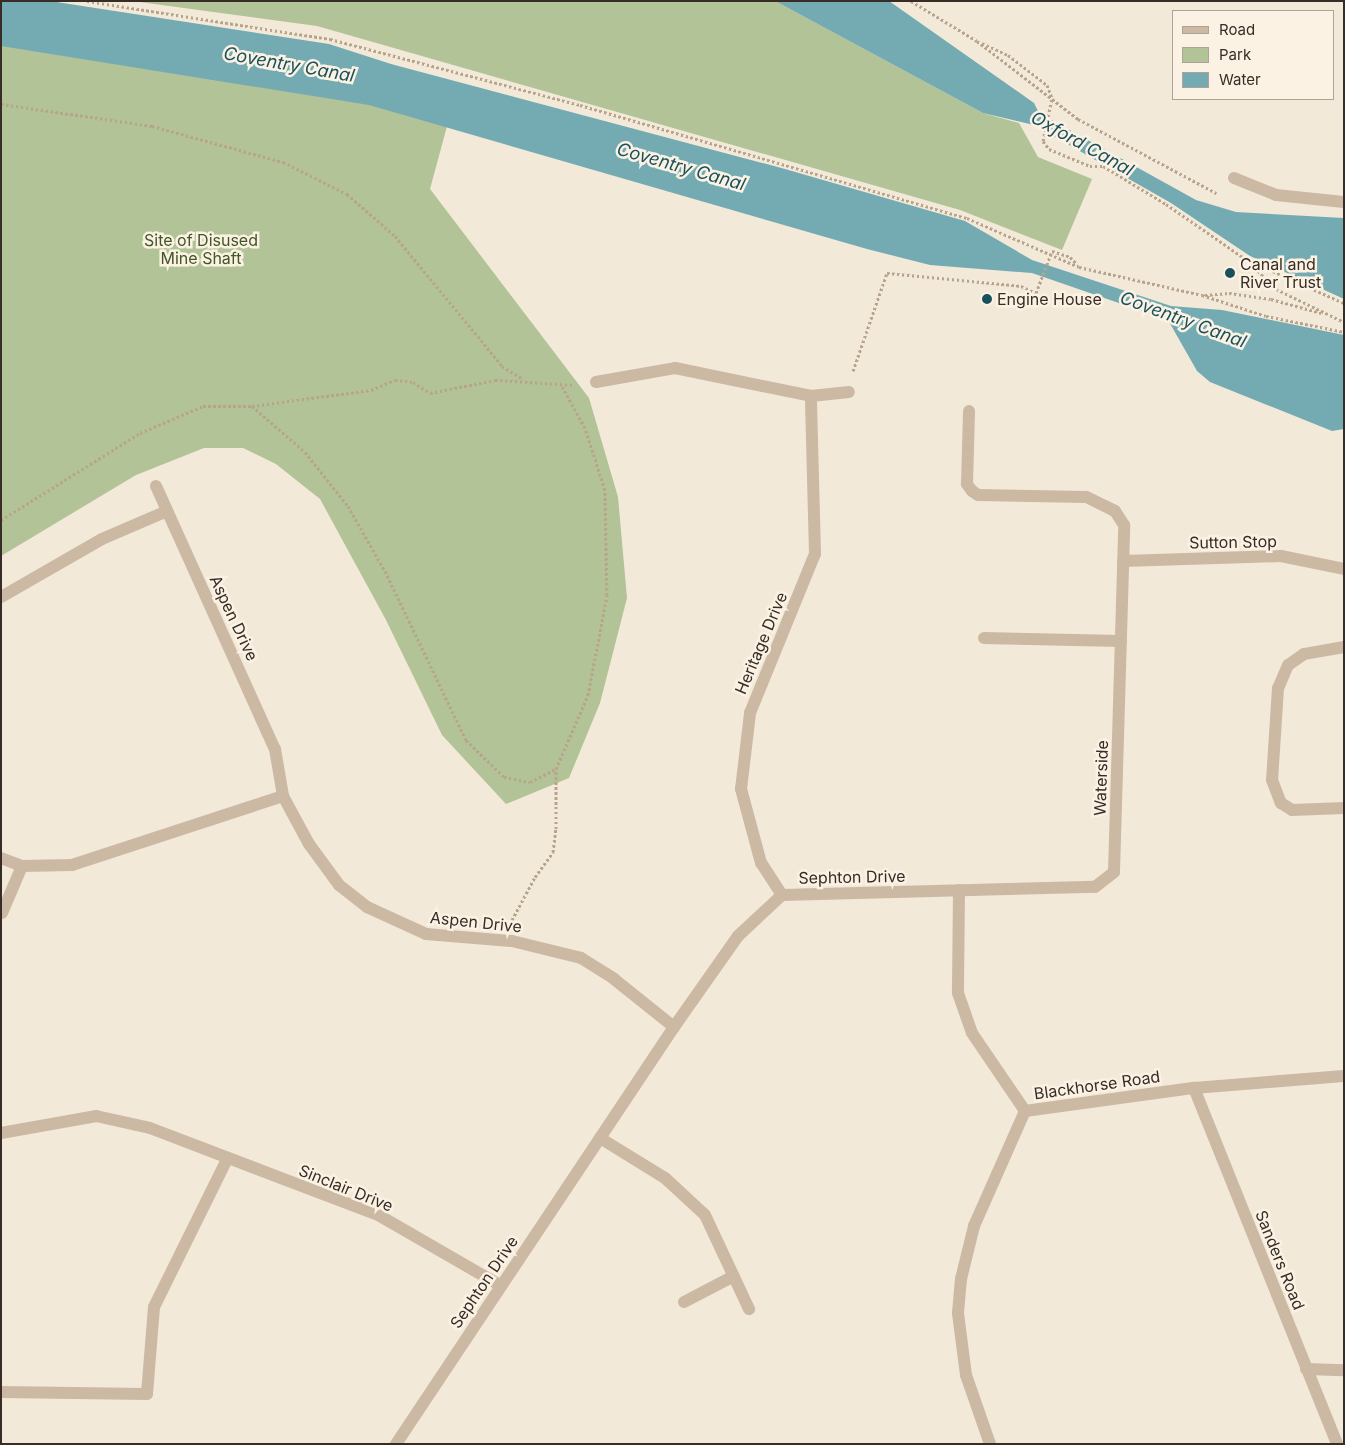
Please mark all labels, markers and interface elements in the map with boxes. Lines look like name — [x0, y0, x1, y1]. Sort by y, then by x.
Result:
legend — [1172, 10, 1335, 100]
text: Road — [1219, 20, 1255, 39]
water label: Coventry Canal — [222, 43, 356, 87]
text: Park — [1219, 45, 1251, 64]
text: Water — [1219, 70, 1261, 89]
water label: Oxford Canal — [1027, 107, 1137, 181]
water label: Coventry Canal — [614, 138, 748, 196]
park label: Site of Disused Mine Shaft — [144, 230, 258, 268]
place label: Canal and River Trust — [1240, 254, 1321, 292]
marker: Canal and River Trust — [1224, 267, 1236, 279]
water label: Coventry Canal — [1117, 287, 1249, 353]
place label: Engine House — [997, 289, 1102, 309]
marker: Engine House — [981, 293, 993, 305]
street label: Sutton Stop — [1189, 532, 1277, 552]
street label: Aspen Drive — [206, 572, 262, 664]
street label: Heritage Drive — [731, 589, 791, 697]
street label: Waterside — [1090, 740, 1112, 816]
street label: Sephton Drive — [798, 866, 906, 888]
street label: Aspen Drive — [429, 908, 523, 936]
street label: Blackhorse Road — [1033, 1067, 1161, 1103]
street label: Sinclair Drive — [296, 1160, 396, 1216]
street label: Sanders Road — [1251, 1208, 1309, 1312]
street label: Sephton Drive — [446, 1232, 522, 1332]

